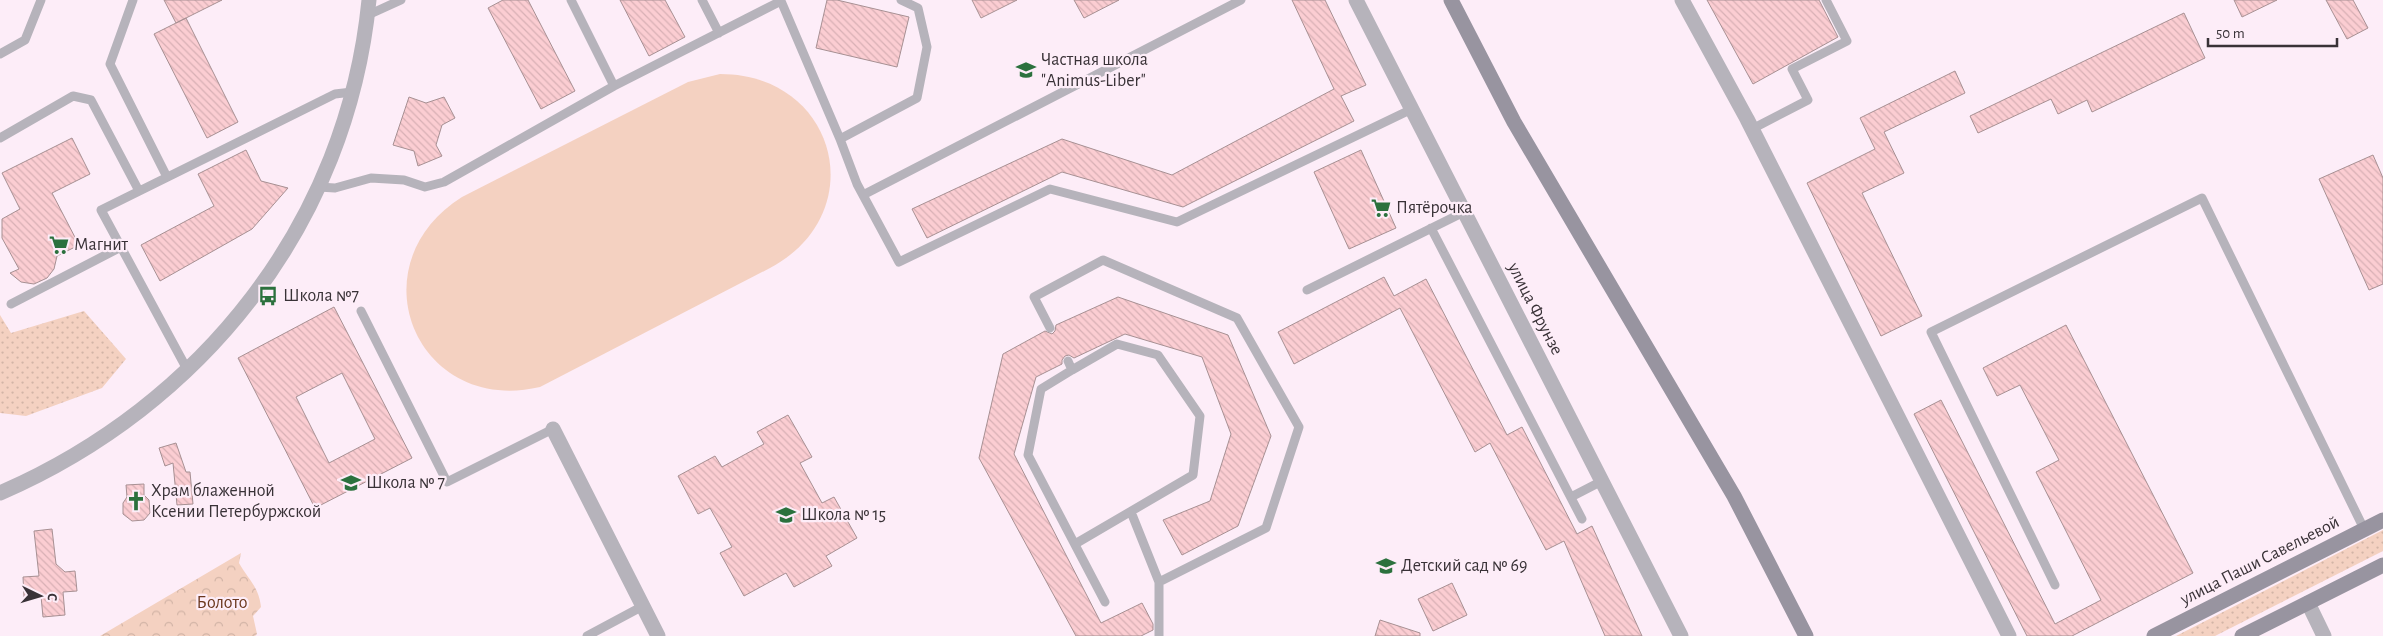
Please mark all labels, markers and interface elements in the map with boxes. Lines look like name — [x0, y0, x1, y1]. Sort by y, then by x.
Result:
scale bar — [2208, 15, 2337, 47]
text: 50 m — [2216, 26, 2245, 41]
place label: Частная школа "Animus-Liber" — [1041, 51, 1148, 90]
school or university icon: Частная школа "Animus-Liber" — [1015, 59, 1037, 81]
supermarket icon: Пятёрочка — [1370, 197, 1392, 219]
place label: Пятёрочка — [1396, 199, 1473, 217]
supermarket icon: Магнит — [48, 234, 70, 256]
place label: Магнит — [74, 236, 129, 254]
street label: улица Фрунзе — [1504, 259, 1566, 358]
bus stop icon: Школа №7 — [257, 285, 279, 307]
place label: Школа №7 — [283, 287, 359, 305]
school or university icon: Школа № 7 — [340, 472, 362, 494]
place label: Школа № 7 — [366, 474, 445, 492]
place label: Храм блаженной Ксении Петербуржской — [151, 481, 321, 521]
church icon: Храм блаженной Ксении Петербуржской — [125, 490, 147, 512]
school or university icon: Школа № 15 — [775, 504, 797, 526]
place label: Школа № 15 — [801, 506, 886, 524]
street label: улица Паши Савельевой — [2177, 513, 2342, 609]
school or university icon: Детский сад № 69 — [1375, 555, 1397, 577]
place label: Детский сад № 69 — [1401, 557, 1527, 575]
north arrow — [15, 571, 65, 621]
text: С — [45, 593, 59, 602]
park label: Болото — [197, 594, 247, 612]

